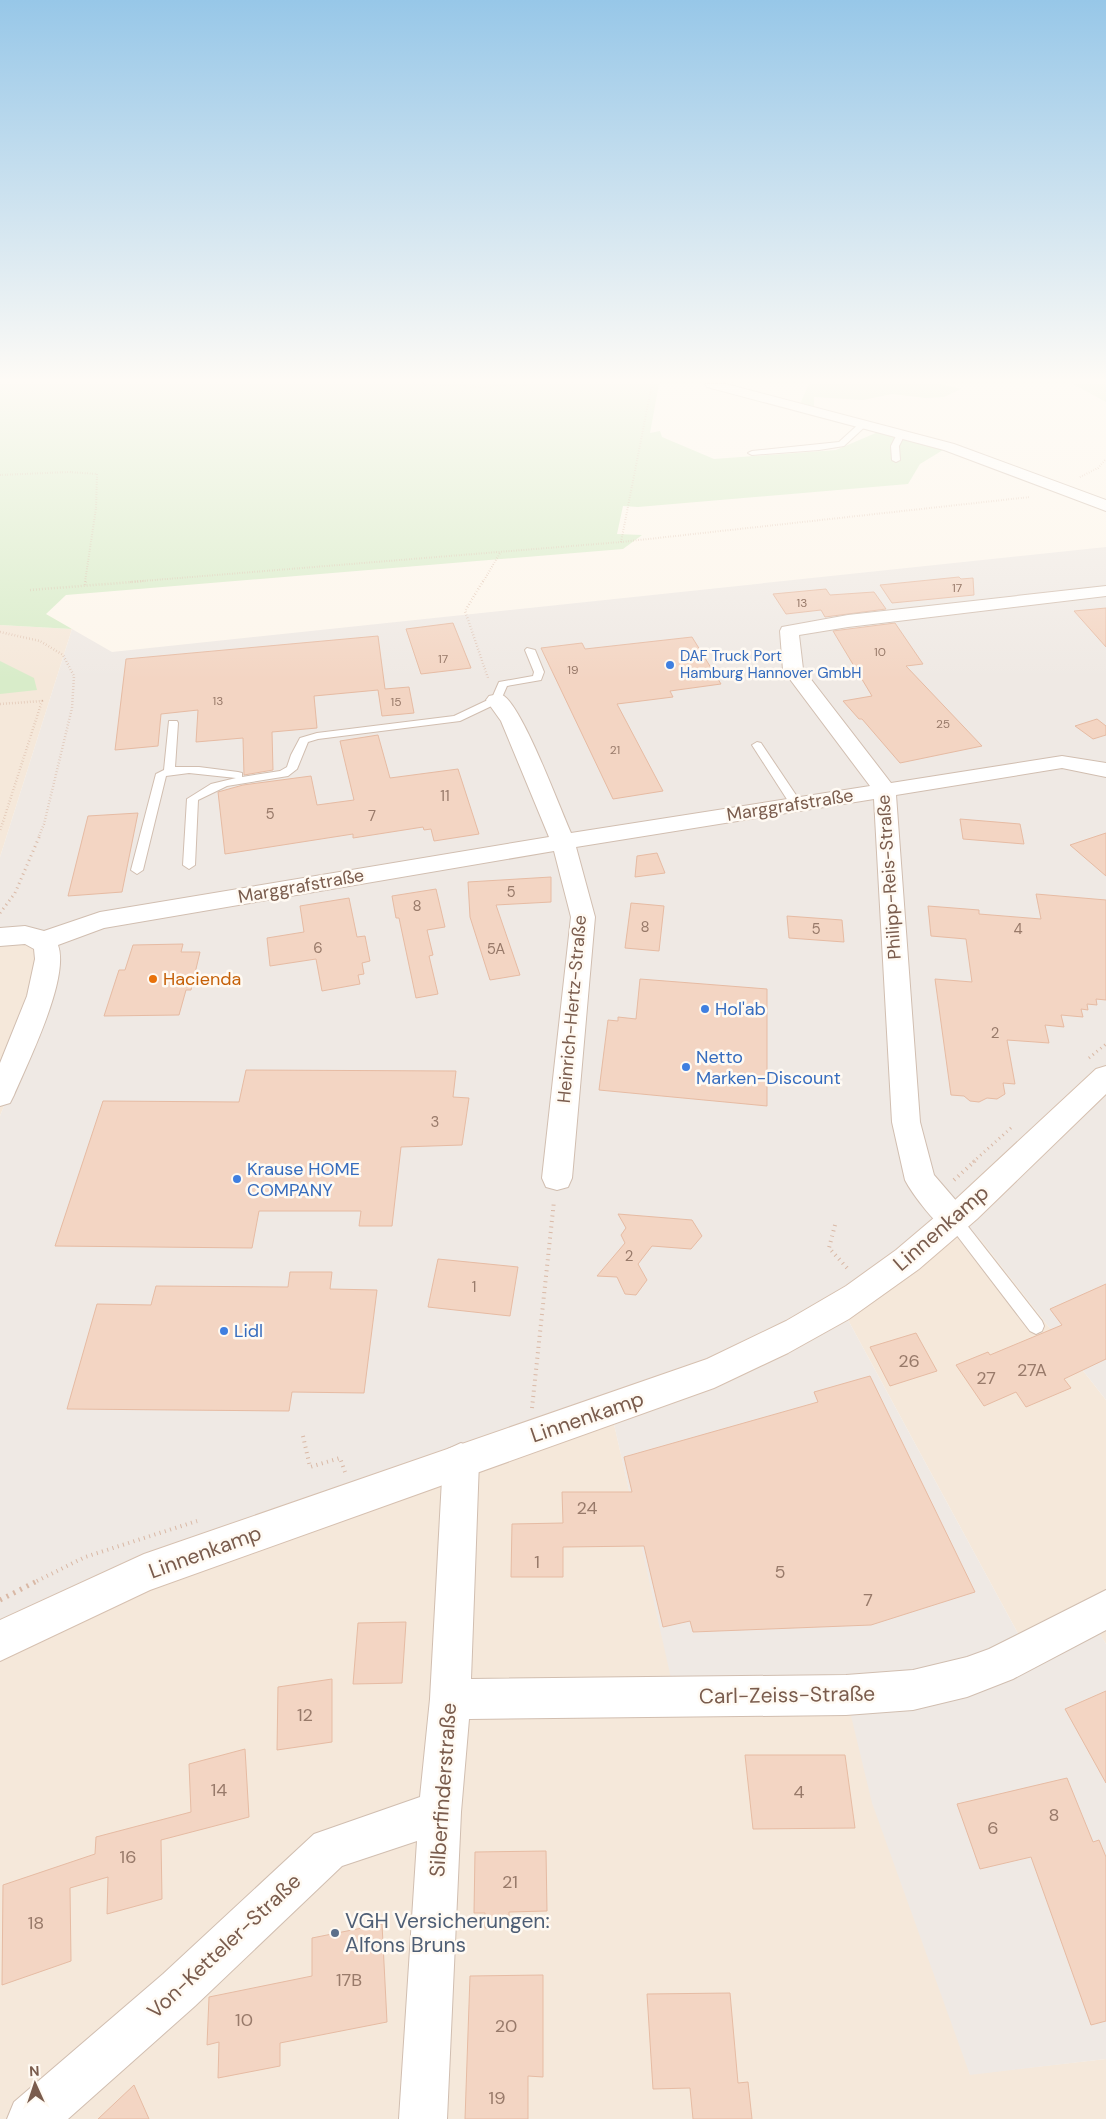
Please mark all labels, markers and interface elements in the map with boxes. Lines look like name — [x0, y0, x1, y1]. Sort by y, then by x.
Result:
house number: 17 — [952, 580, 962, 596]
house number: 13 — [797, 595, 807, 611]
house number: 10 — [874, 644, 886, 660]
place label: DAF Truck Port Hamburg Hannover GmbH — [680, 646, 862, 683]
house number: 17 — [438, 651, 448, 667]
marker: DAF Truck Port Hamburg Hannover GmbH — [664, 659, 676, 671]
house number: 19 — [567, 662, 579, 678]
house number: 13 — [213, 693, 223, 709]
house number: 15 — [390, 694, 402, 710]
house number: 25 — [936, 716, 950, 732]
house number: 21 — [610, 742, 620, 758]
street label: Marggrafstraße — [725, 783, 855, 827]
house number: 11 — [440, 786, 450, 806]
street label: Philipp-Reis-Straße — [871, 794, 907, 960]
house number: 5 — [265, 804, 275, 824]
house number: 7 — [368, 806, 376, 826]
street label: Marggrafstraße — [236, 863, 366, 909]
house number: 5 — [506, 882, 516, 902]
house number: 8 — [412, 896, 422, 916]
street label: Heinrich-Hertz-Straße — [552, 914, 592, 1104]
house number: 8 — [640, 917, 650, 937]
house number: 5 — [811, 919, 821, 939]
house number: 4 — [1013, 919, 1023, 939]
house number: 6 — [313, 938, 323, 958]
house number: 5A — [487, 939, 505, 959]
place label: Hacienda — [163, 967, 241, 991]
marker: Hacienda — [147, 973, 159, 985]
place label: Hol'ab — [715, 997, 766, 1021]
marker: Hol'ab — [699, 1003, 711, 1015]
house number: 2 — [991, 1023, 999, 1043]
place label: Netto Marken-Discount — [696, 1045, 841, 1090]
marker: Netto Marken-Discount — [680, 1061, 692, 1073]
house number: 3 — [431, 1112, 439, 1132]
place label: Krause HOME COMPANY — [247, 1157, 360, 1202]
marker: Krause HOME COMPANY — [231, 1173, 243, 1185]
street label: Linnenkamp — [887, 1179, 995, 1277]
house number: 2 — [625, 1246, 633, 1266]
house number: 1 — [472, 1277, 476, 1297]
place label: Lidl — [234, 1319, 263, 1343]
marker: Lidl — [218, 1325, 230, 1337]
house number: 26 — [898, 1349, 920, 1373]
house number: 27A — [1017, 1358, 1047, 1382]
house number: 27 — [976, 1366, 996, 1390]
street label: Linnenkamp — [527, 1385, 647, 1449]
house number: 24 — [577, 1496, 598, 1520]
street label: Linnenkamp — [145, 1519, 265, 1585]
house number: 1 — [534, 1550, 540, 1574]
house number: 5 — [775, 1560, 785, 1584]
house number: 7 — [863, 1588, 873, 1612]
street label: Carl-Zeiss-Straße — [699, 1679, 875, 1711]
street label: Silberfinderstraße — [423, 1702, 463, 1878]
house number: 12 — [297, 1703, 313, 1727]
house number: 14 — [211, 1778, 227, 1802]
house number: 4 — [794, 1780, 805, 1804]
house number: 8 — [1049, 1803, 1059, 1827]
house number: 6 — [987, 1816, 999, 1840]
house number: 16 — [120, 1845, 136, 1869]
street label: Von-Ketteler-Straße — [141, 1867, 307, 2025]
house number: 21 — [502, 1870, 518, 1894]
place label: VGH Versicherungen: Alfons Bruns — [345, 1907, 550, 1959]
house number: 18 — [28, 1911, 44, 1935]
marker: VGH Versicherungen: Alfons Bruns — [329, 1927, 341, 1939]
house number: 17B — [336, 1968, 362, 1992]
house number: 10 — [235, 2008, 253, 2032]
house number: 20 — [495, 2014, 517, 2038]
north arrow — [10, 2059, 60, 2109]
text: N — [29, 2062, 40, 2080]
house number: 19 — [489, 2086, 505, 2110]

